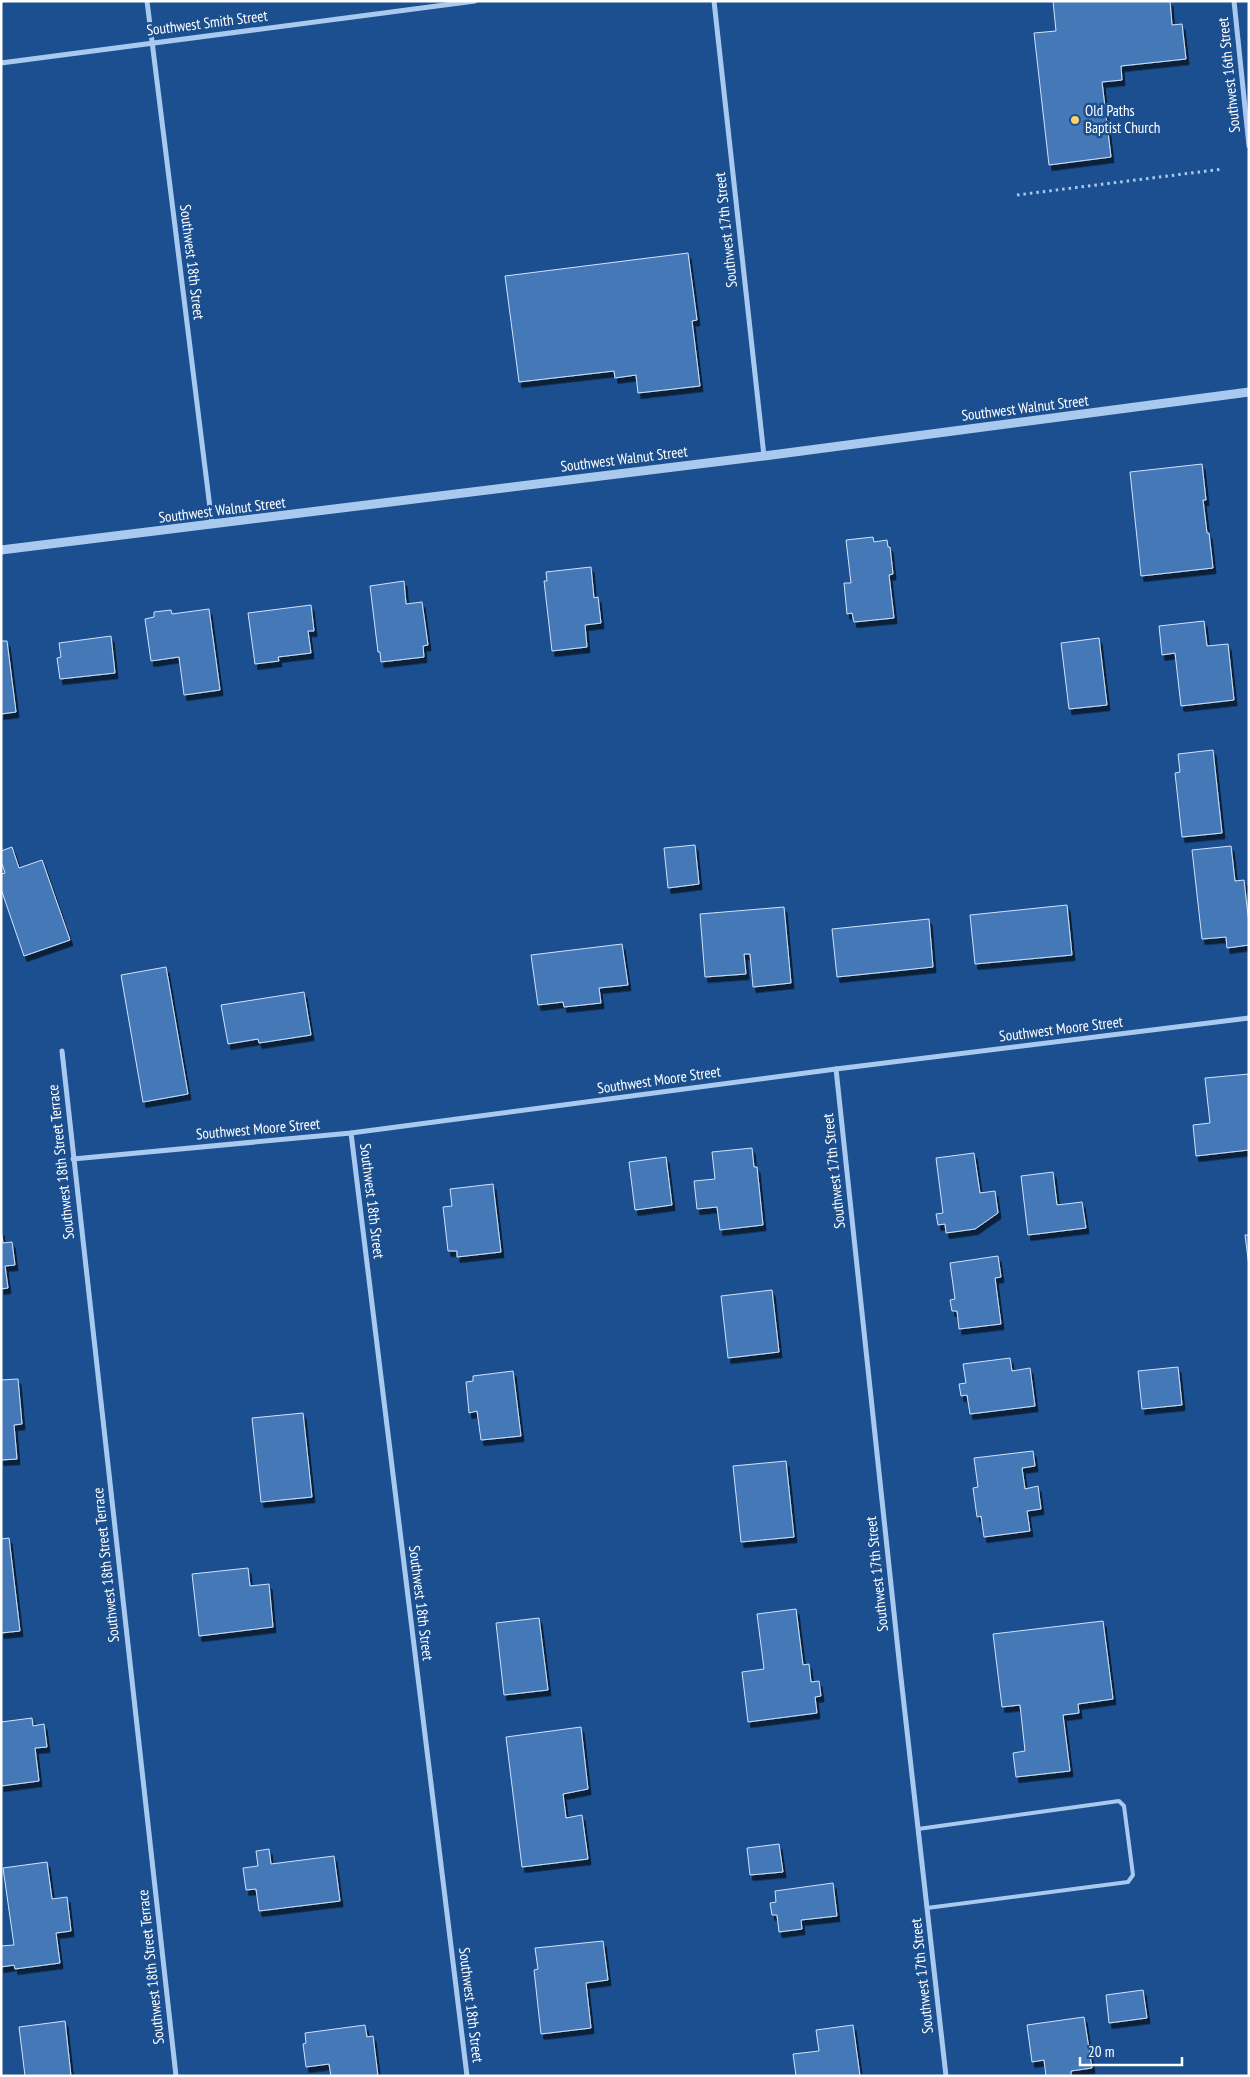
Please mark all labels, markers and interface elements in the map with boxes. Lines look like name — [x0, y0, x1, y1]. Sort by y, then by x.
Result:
street label: Southwest Smith Street — [145, 6, 269, 39]
street label: Southwest 16th Street — [1213, 16, 1244, 134]
place label: Old Paths Baptist Church — [1085, 101, 1160, 137]
marker: Old Paths Baptist Church — [1069, 114, 1081, 126]
street label: Southwest 17th Street — [710, 171, 741, 289]
street label: Southwest 18th Street — [176, 203, 209, 321]
street label: Southwest Walnut Street — [960, 390, 1089, 425]
street label: Southwest Walnut Street — [559, 441, 688, 476]
street label: Southwest Walnut Street — [157, 492, 286, 527]
street label: Southwest Moore Street — [998, 1011, 1124, 1046]
street label: Southwest Moore Street — [596, 1061, 722, 1098]
street label: Southwest 18th Street Terrace — [43, 1084, 78, 1240]
street label: Southwest 17th Street — [818, 1112, 849, 1230]
street label: Southwest Moore Street — [195, 1114, 321, 1143]
street label: Southwest 18th Street — [356, 1142, 389, 1260]
street label: Southwest 18th Street Terrace — [88, 1487, 123, 1643]
street label: Southwest 17th Street — [861, 1515, 892, 1633]
street label: Southwest 18th Street — [405, 1544, 438, 1662]
street label: Southwest 18th Street Terrace — [133, 1889, 168, 2045]
street label: Southwest 17th Street — [906, 1917, 937, 2035]
street label: Southwest 18th Street — [455, 1946, 488, 2064]
scale bar — [1080, 2034, 1182, 2066]
text: 20 m — [1088, 2042, 1114, 2061]

